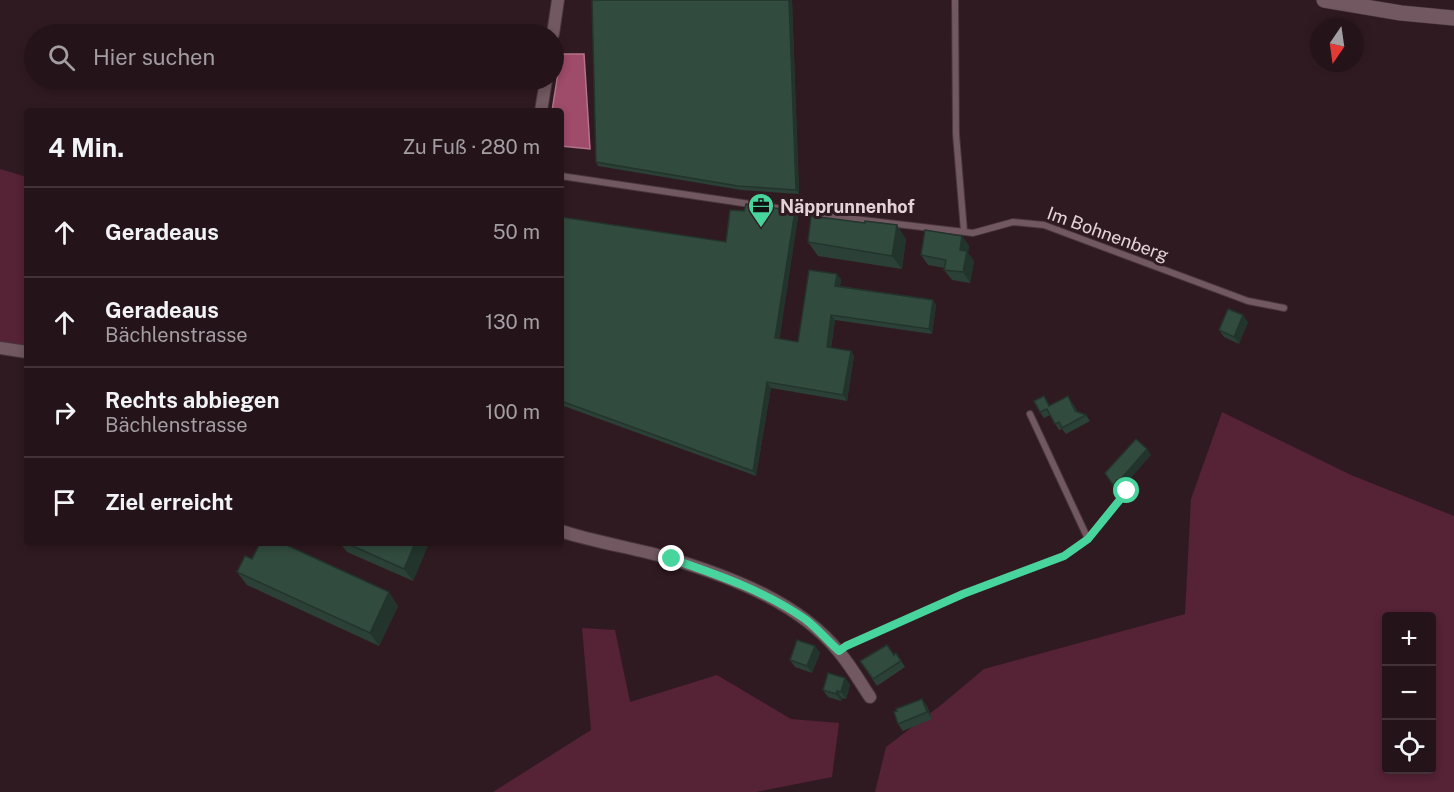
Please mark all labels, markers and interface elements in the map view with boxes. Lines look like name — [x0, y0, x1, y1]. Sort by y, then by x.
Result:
north arrow — [1310, 18, 1364, 72]
search box — [24, 24, 564, 90]
icon: search — [45, 41, 78, 74]
text: Hier suchen — [93, 44, 215, 70]
text: 4 Min. — [48, 132, 124, 163]
text: Zu Fuß · 280 m — [402, 135, 540, 159]
office icon: Näpprunnenhof — [746, 191, 776, 229]
place label: Näpprunnenhof — [780, 196, 915, 217]
street label: Im Bohnenberg — [1044, 202, 1172, 266]
icon: ahead — [48, 216, 81, 249]
text: Geradeaus — [105, 219, 219, 245]
text: 50 m — [493, 220, 540, 244]
text: Geradeaus — [105, 297, 219, 323]
icon: ahead — [48, 306, 81, 339]
text: 130 m — [485, 310, 540, 334]
text: Bächlenstrasse — [105, 323, 248, 347]
text: Rechts abbiegen — [105, 387, 280, 413]
icon: right — [48, 396, 81, 429]
text: 100 m — [485, 400, 540, 424]
text: Bächlenstrasse — [105, 413, 248, 437]
route start — [1113, 477, 1139, 503]
icon: arrive — [48, 486, 81, 519]
text: Ziel erreicht — [105, 489, 233, 515]
route end — [658, 545, 684, 571]
map controls — [1382, 612, 1436, 774]
button: + — [1382, 612, 1436, 666]
button: − — [1382, 666, 1436, 720]
button: locate — [1382, 720, 1436, 774]

